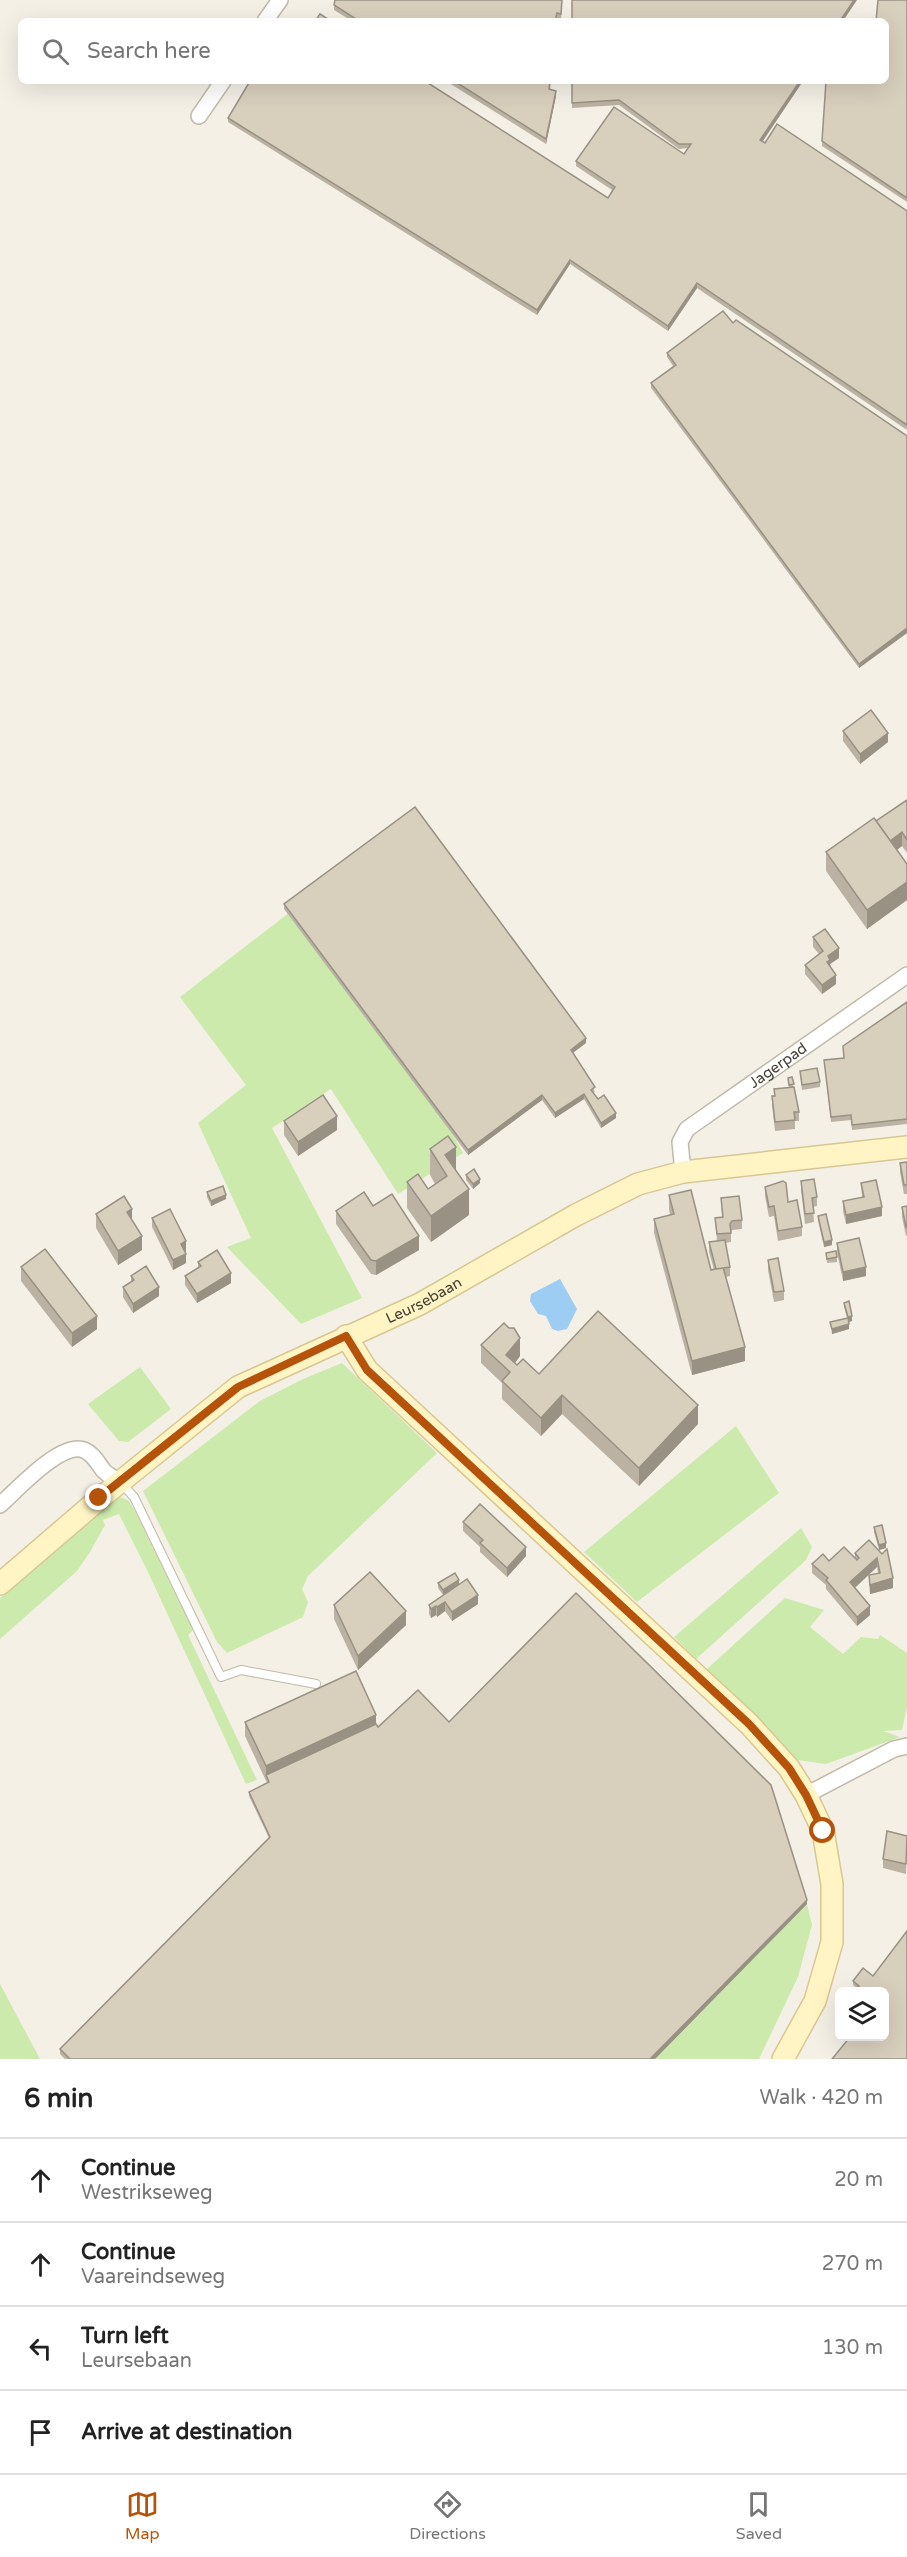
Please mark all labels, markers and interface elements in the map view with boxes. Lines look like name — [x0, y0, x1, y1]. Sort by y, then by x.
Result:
search box — [18, 18, 889, 84]
icon: search — [39, 35, 72, 68]
text: Search here — [87, 38, 211, 64]
street label: Jagerpad — [746, 1039, 810, 1092]
street label: Leursebaan — [383, 1273, 465, 1327]
route end — [85, 1484, 111, 1510]
route start — [809, 1817, 835, 1843]
map controls — [835, 1987, 889, 2041]
button: layers — [835, 1987, 889, 2041]
text: 6 min — [24, 2083, 93, 2114]
text: Walk · 420 m — [760, 2086, 883, 2110]
text: Continue — [81, 2155, 176, 2181]
icon: ahead — [24, 2164, 57, 2197]
text: 20 m — [834, 2168, 883, 2192]
text: Westrikseweg — [81, 2181, 213, 2205]
text: Continue — [81, 2239, 176, 2265]
icon: ahead — [24, 2248, 57, 2281]
text: 270 m — [822, 2252, 883, 2276]
text: Vaareindseweg — [81, 2265, 225, 2289]
text: Turn left — [81, 2323, 169, 2349]
icon: left — [24, 2332, 57, 2365]
text: 130 m — [822, 2336, 883, 2360]
text: Leursebaan — [81, 2349, 192, 2373]
icon: arrive — [24, 2416, 57, 2449]
text: Arrive at destination — [81, 2419, 292, 2445]
tab: Map — [125, 2488, 159, 2544]
tab: Directions — [409, 2488, 486, 2544]
tab: Saved — [736, 2488, 782, 2544]

